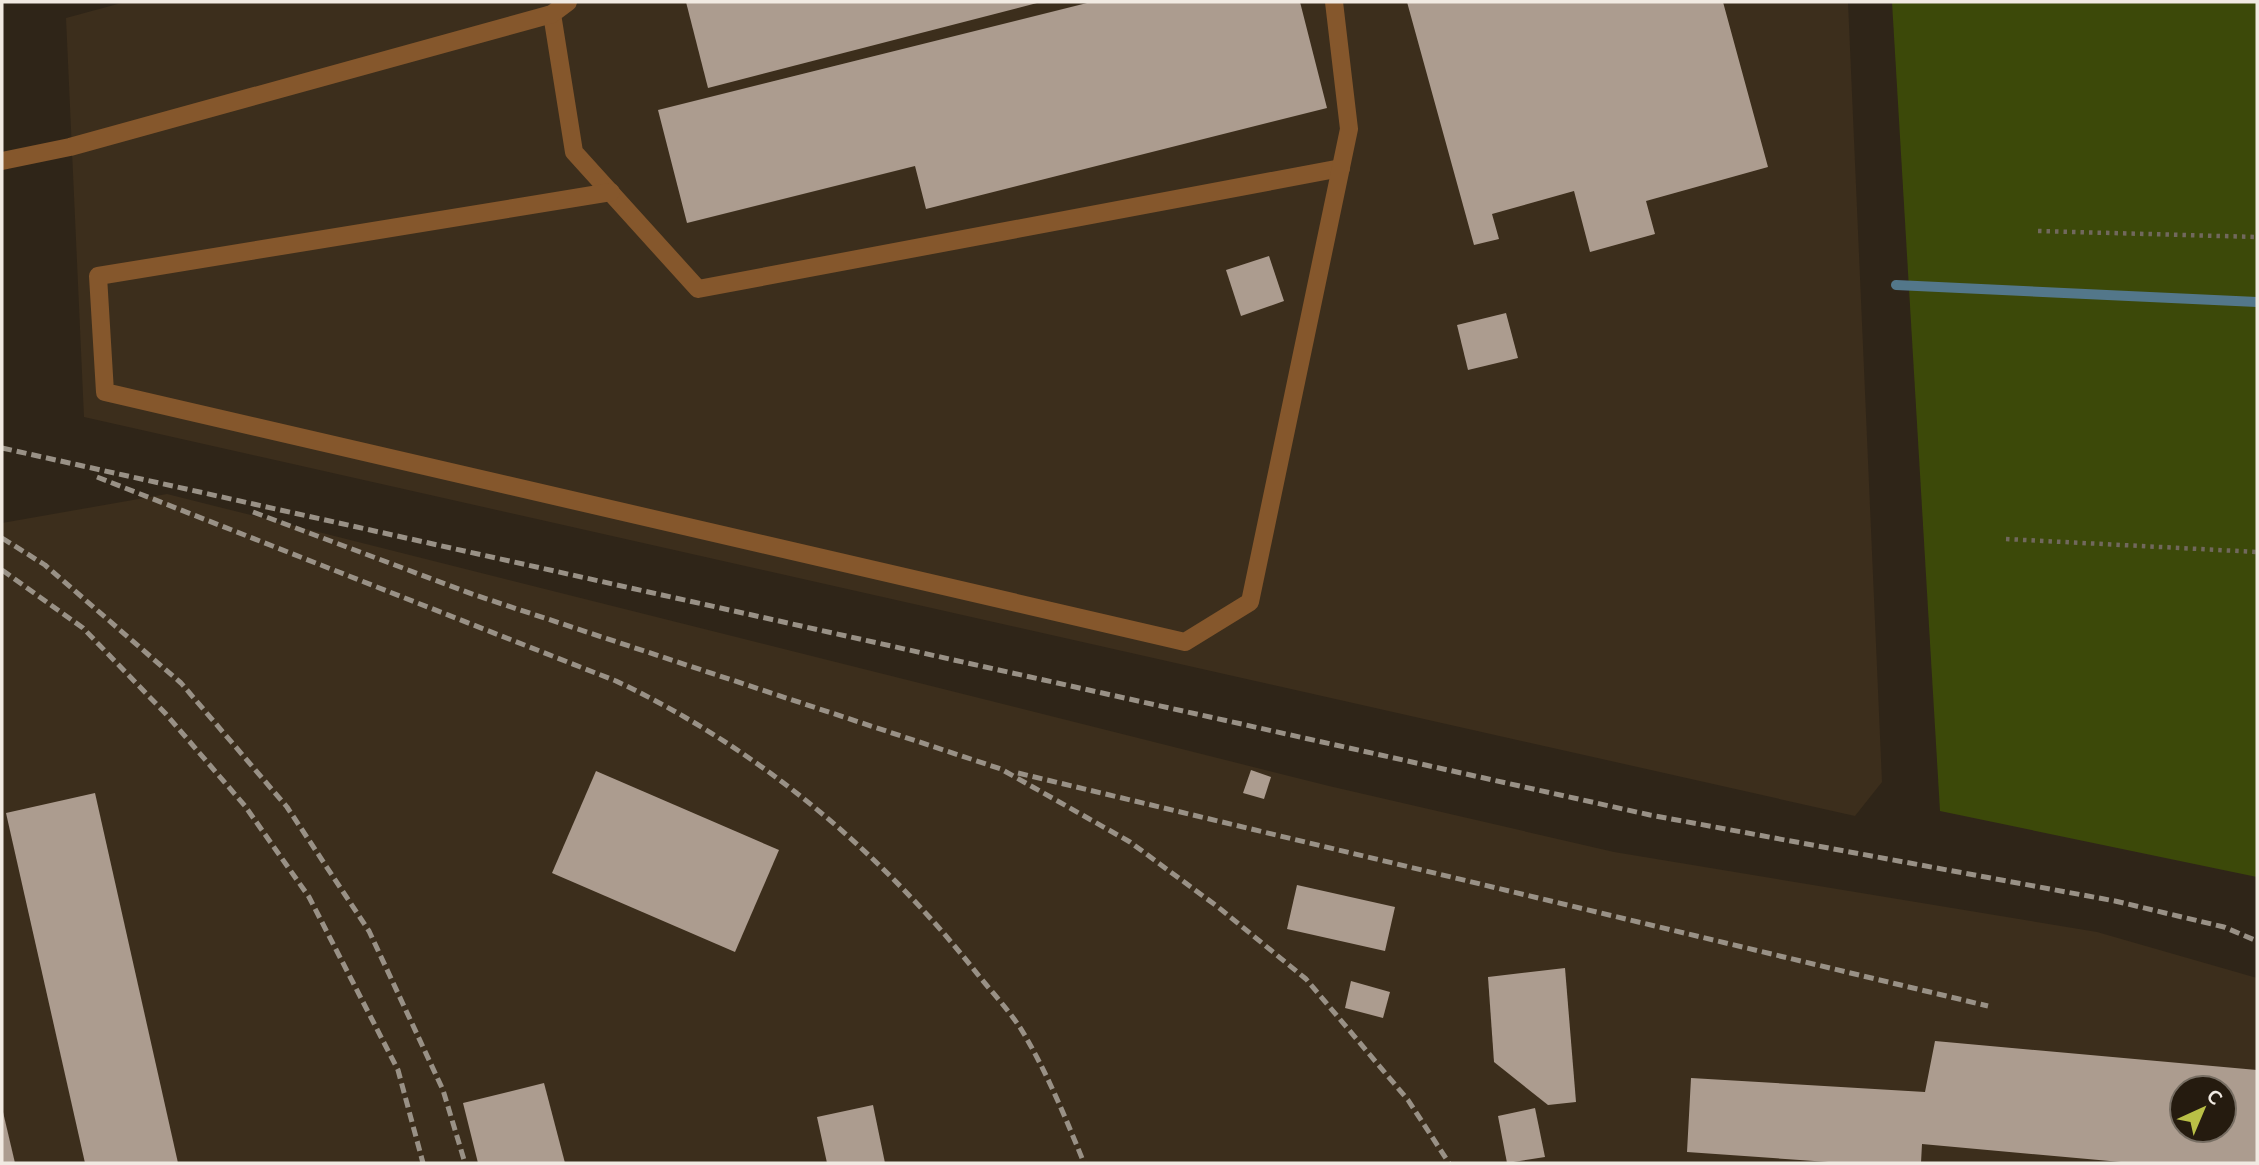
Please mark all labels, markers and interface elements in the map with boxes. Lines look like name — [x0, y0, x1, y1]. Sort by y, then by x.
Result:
north arrow — [2168, 1074, 2238, 1144]
text: С — [2202, 1084, 2228, 1110]

